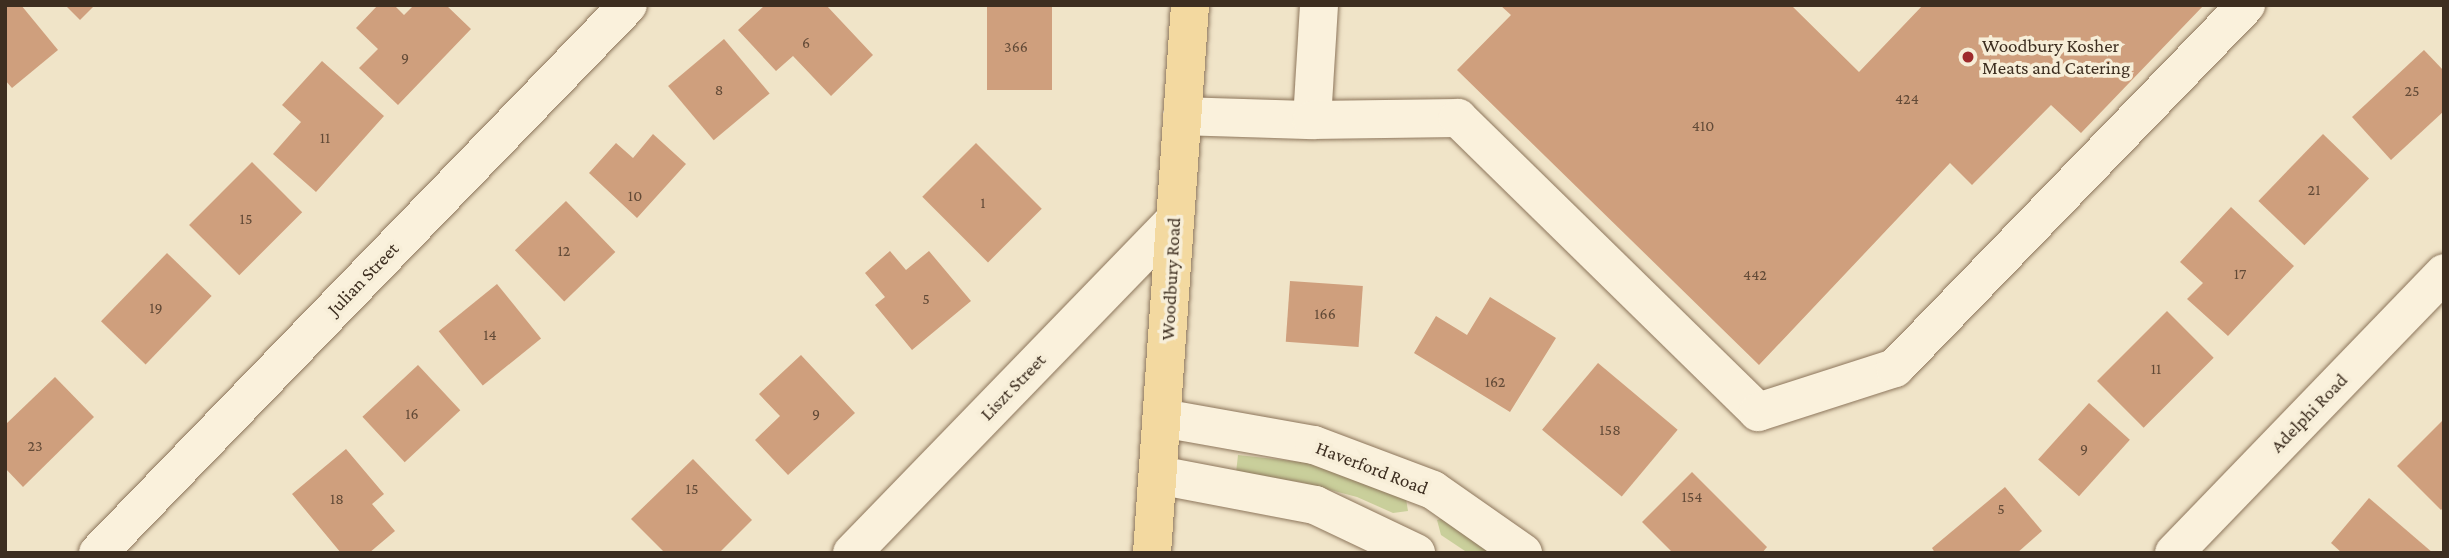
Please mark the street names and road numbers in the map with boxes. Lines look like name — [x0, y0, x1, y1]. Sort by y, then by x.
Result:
street label: Woodbury Road — [1156, 217, 1186, 341]
street label: Julian Street — [323, 238, 403, 320]
street label: Liszt Street — [976, 349, 1050, 425]
street label: Adelphi Road — [2266, 369, 2352, 457]
street label: Haverford Road — [1313, 436, 1431, 500]

